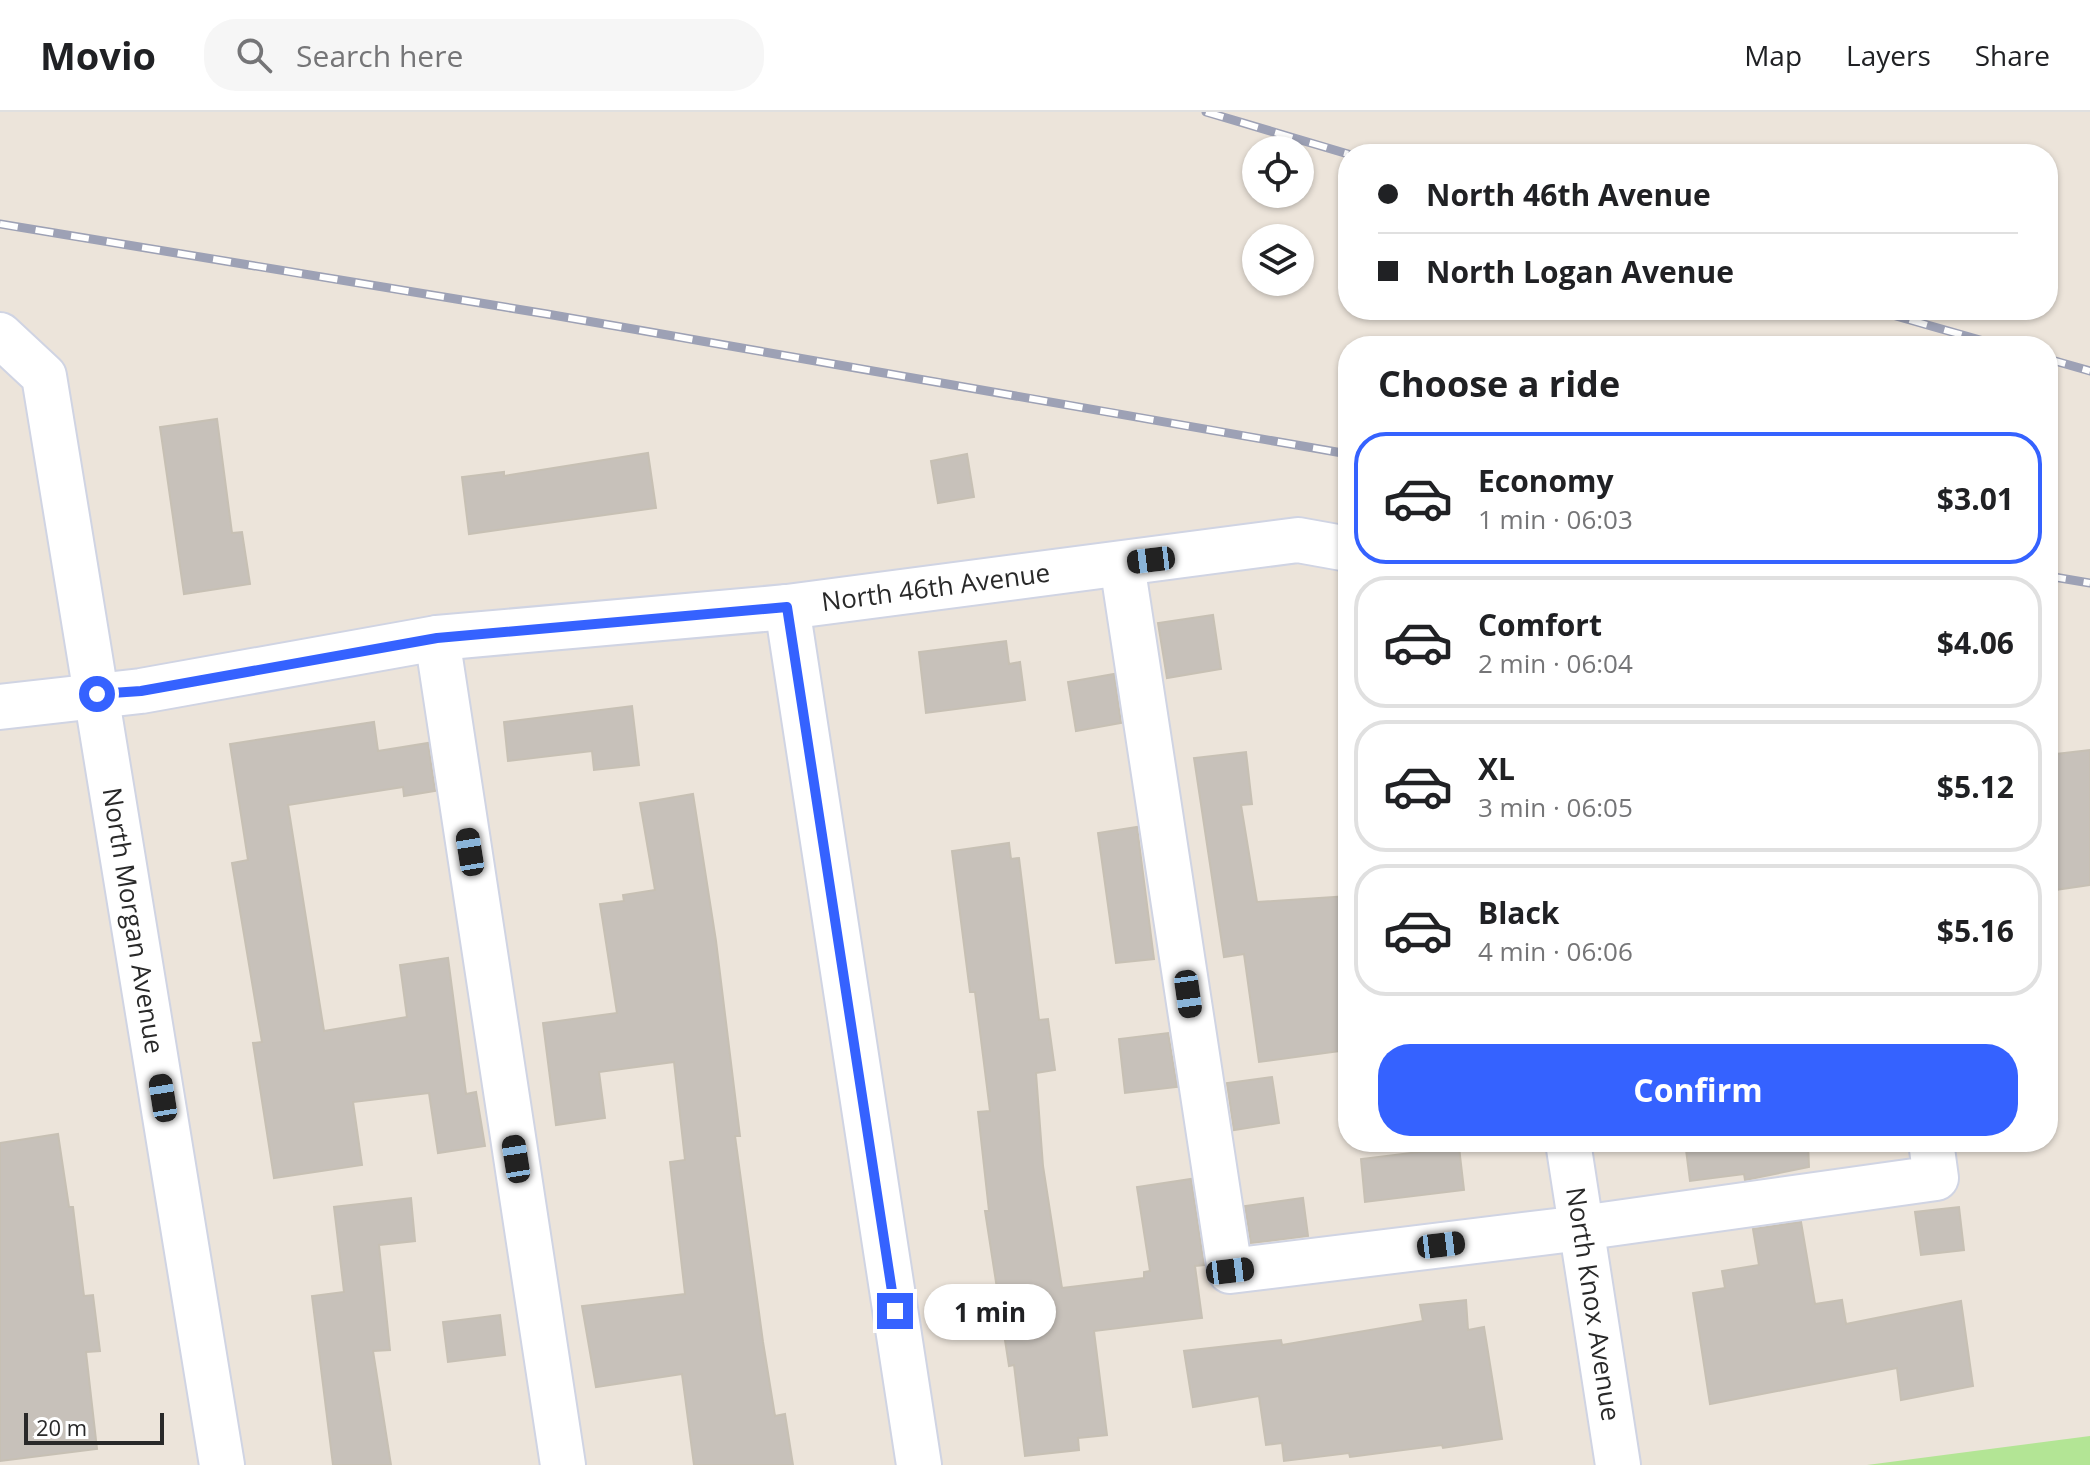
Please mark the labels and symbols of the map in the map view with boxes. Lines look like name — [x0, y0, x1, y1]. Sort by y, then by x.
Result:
car — [1126, 545, 1176, 575]
street label: North 46th Avenue — [819, 554, 1052, 619]
route start — [79, 676, 115, 712]
street label: North Morgan Avenue — [95, 785, 174, 1056]
car — [454, 826, 486, 878]
car — [1173, 969, 1203, 1019]
car — [147, 1072, 179, 1124]
car — [500, 1133, 532, 1185]
street label: North Knox Avenue — [1558, 1184, 1630, 1423]
car — [1416, 1230, 1466, 1260]
car — [1205, 1256, 1255, 1286]
callout: 1 min — [923, 1283, 1055, 1339]
route end — [877, 1293, 913, 1329]
scale bar — [24, 1409, 164, 1445]

